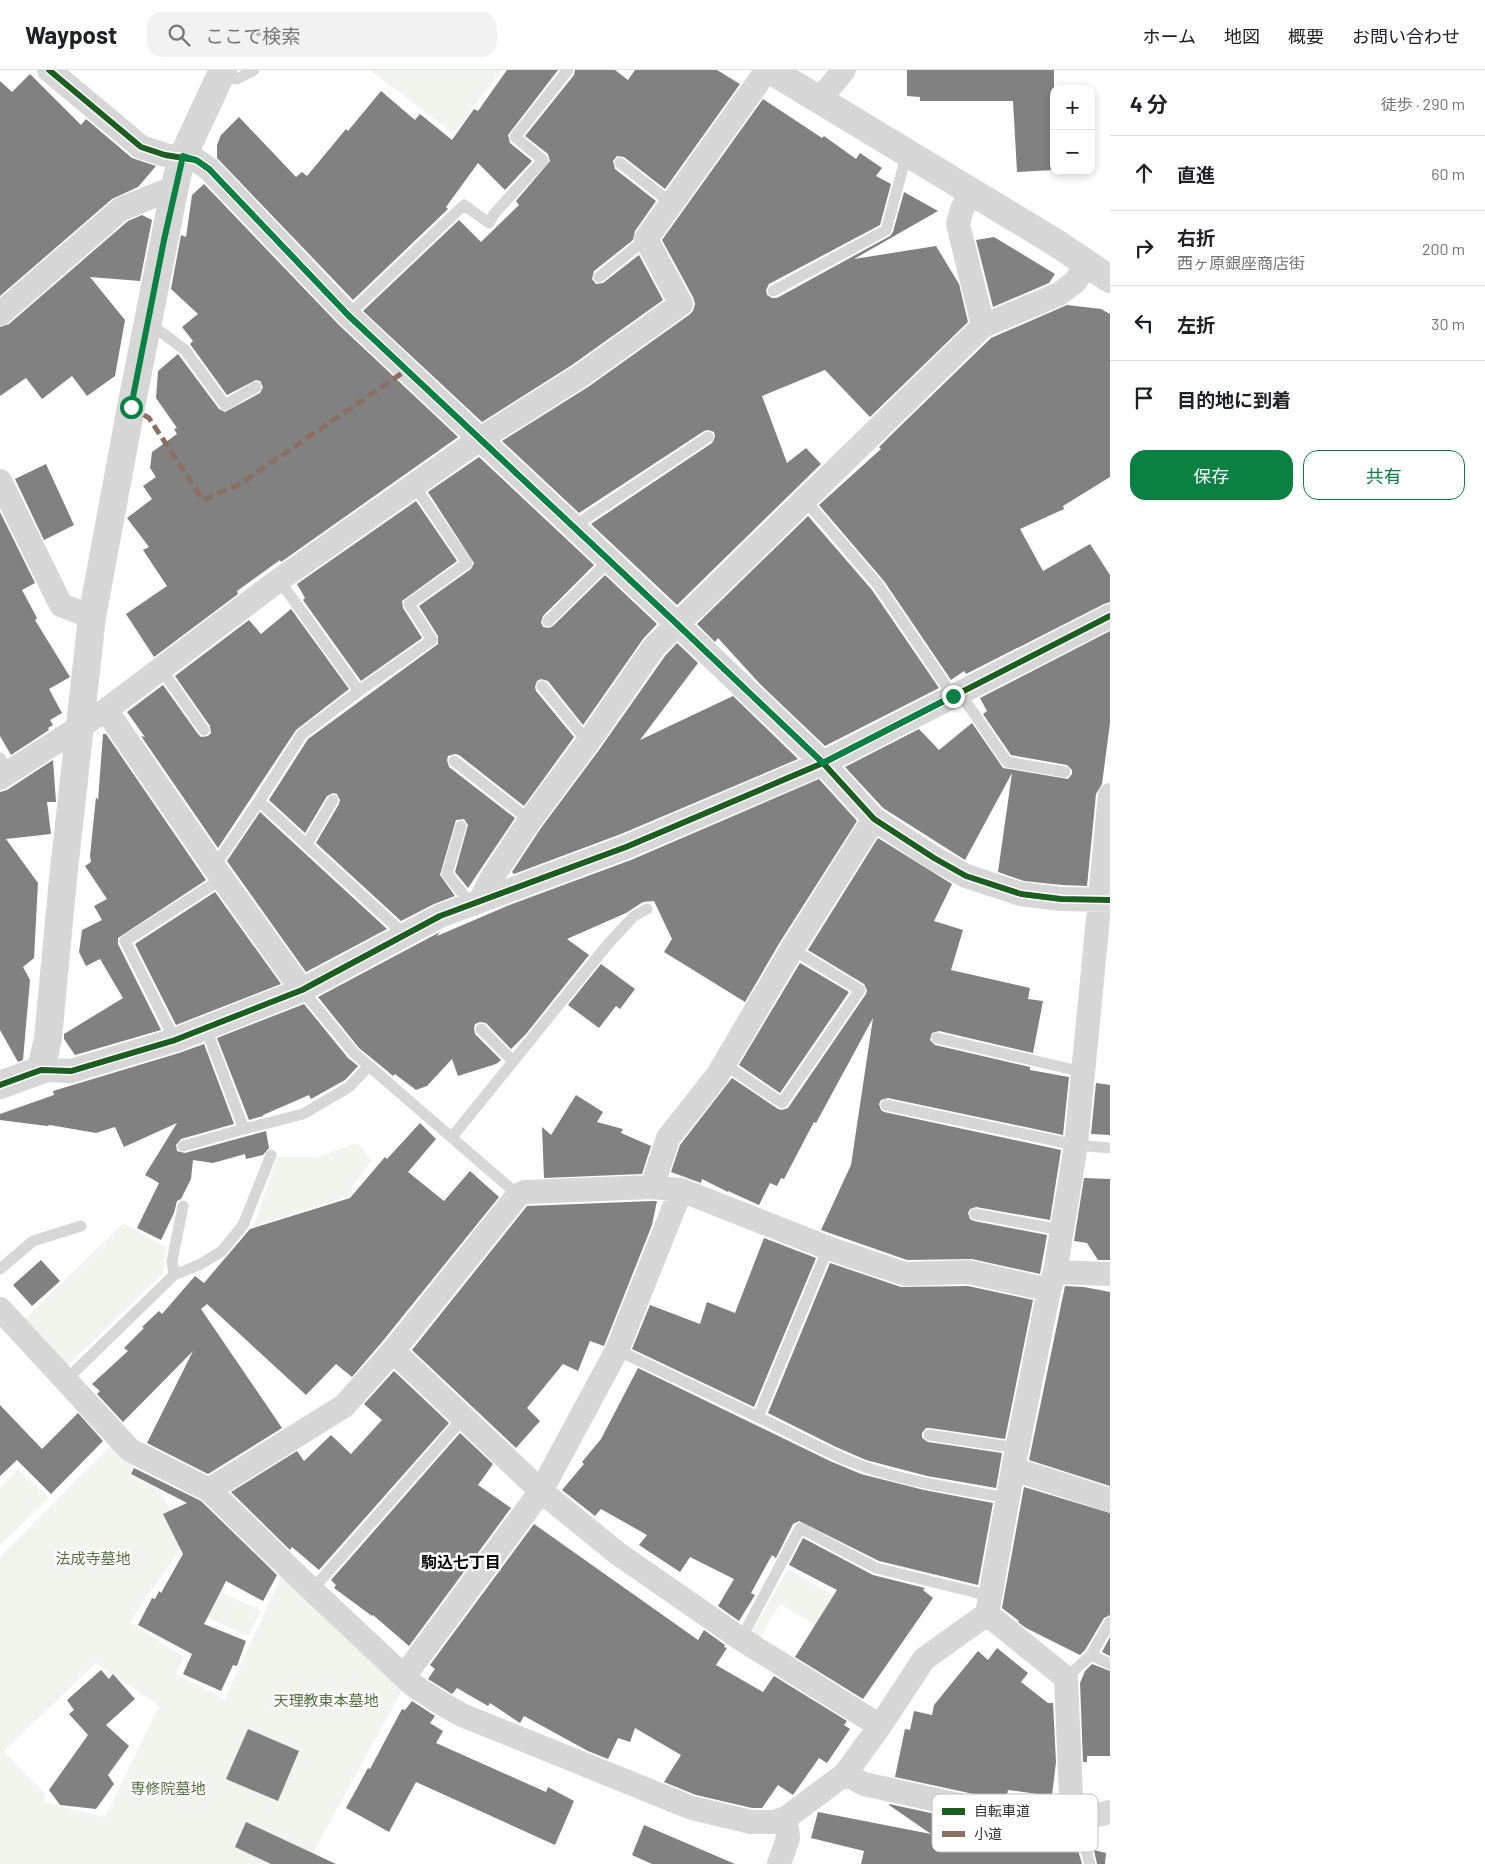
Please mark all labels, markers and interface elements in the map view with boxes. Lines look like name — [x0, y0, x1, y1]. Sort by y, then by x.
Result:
search box — [147, 12, 497, 57]
text: Waypost — [25, 20, 117, 49]
icon: search — [165, 21, 193, 49]
text: ここで検索 — [205, 24, 300, 47]
text: ホーム — [1143, 25, 1196, 47]
text: 地図 — [1224, 25, 1260, 47]
text: 概要 — [1288, 25, 1324, 47]
text: お問い合わせ — [1352, 25, 1460, 47]
map controls — [1050, 85, 1095, 175]
button: + — [1050, 85, 1095, 130]
text: 4 分 — [1130, 91, 1168, 116]
text: 徒歩 · 290 m — [1381, 94, 1465, 113]
button: − — [1050, 130, 1095, 175]
icon: ahead — [1130, 159, 1158, 187]
text: 直進 — [1177, 163, 1215, 186]
text: 60 m — [1431, 164, 1465, 183]
text: 右折 — [1177, 226, 1215, 249]
icon: right — [1130, 234, 1158, 262]
text: 200 m — [1422, 239, 1465, 258]
text: 西ヶ原銀座商店街 — [1177, 253, 1305, 272]
icon: left — [1130, 309, 1158, 337]
text: 左折 — [1177, 313, 1215, 336]
text: 30 m — [1431, 314, 1465, 333]
icon: arrive — [1130, 384, 1158, 412]
text: 目的地に到着 — [1177, 388, 1291, 411]
route start — [120, 396, 143, 419]
button: 保存 — [1130, 450, 1293, 500]
button: 共有 — [1303, 450, 1465, 500]
route end — [942, 685, 965, 708]
park label: 法成寺墓地 — [55, 1549, 131, 1567]
district label: 駒込七丁目 — [421, 1552, 501, 1571]
park label: 天理教東本墓地 — [273, 1691, 379, 1709]
park label: 専修院墓地 — [130, 1779, 206, 1797]
legend — [932, 1794, 1098, 1852]
text: 自転車道 — [974, 1802, 1030, 1819]
text: 小道 — [974, 1825, 1002, 1842]

